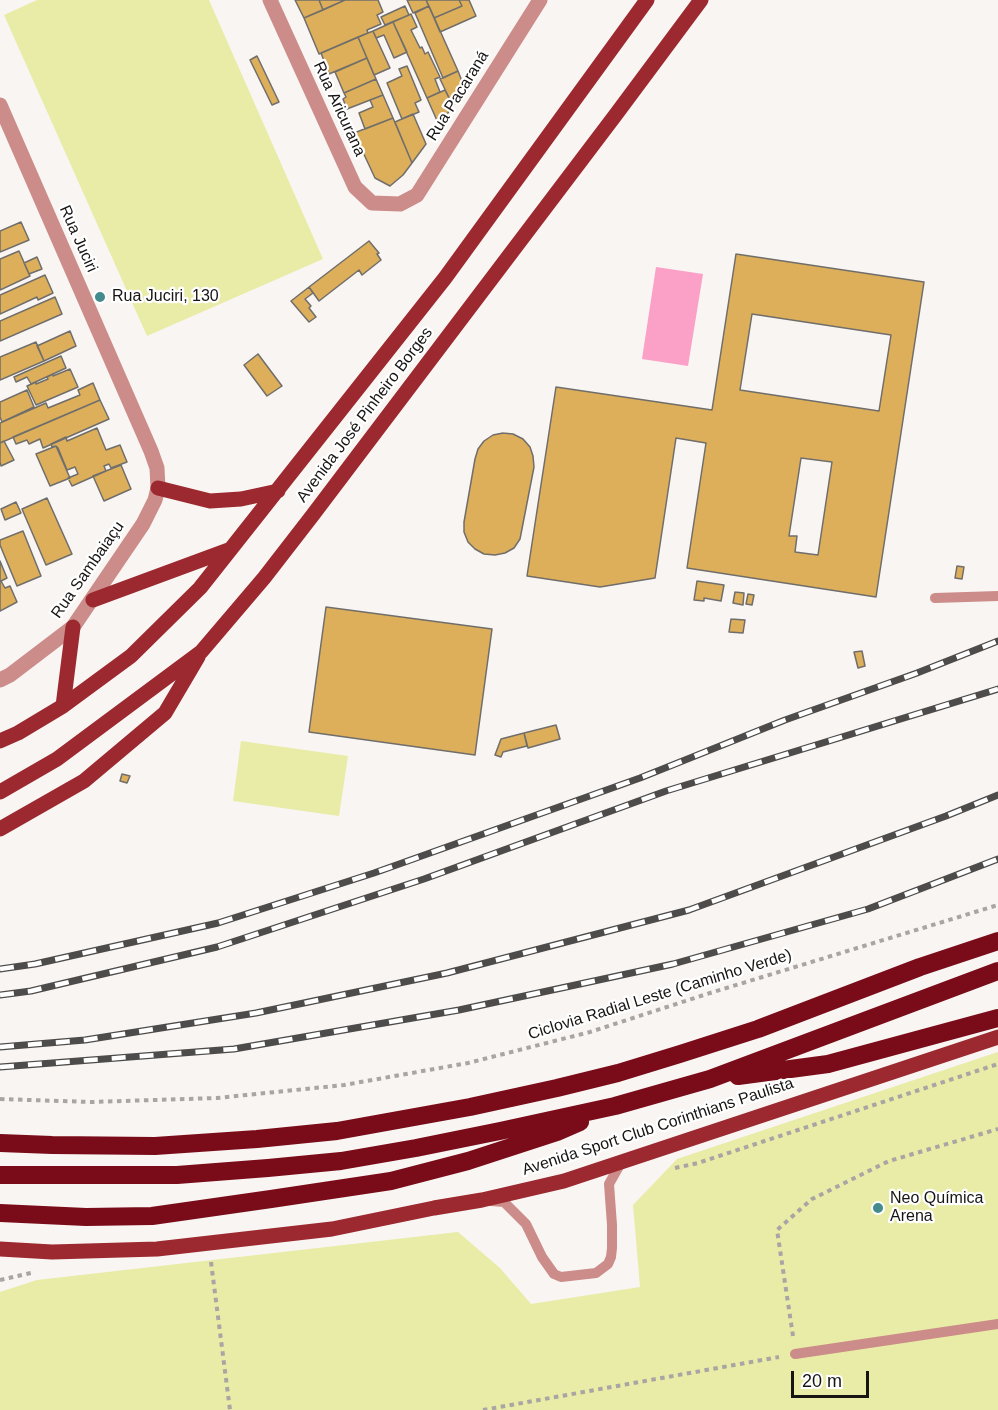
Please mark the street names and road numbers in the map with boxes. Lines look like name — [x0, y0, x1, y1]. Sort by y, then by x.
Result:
street label: Rua Pacaraná — [423, 48, 493, 144]
street label: Rua Aricurana — [309, 59, 369, 159]
street label: Rua Juciri — [55, 203, 101, 275]
street label: Avenida José Pinheiro Borges — [293, 324, 437, 506]
street label: Rua Sambaiaçu — [47, 518, 129, 622]
street label: Ciclovia Radial Leste (Caminho Verde) — [526, 946, 794, 1044]
street label: Avenida Sport Club Corinthians Paulista — [520, 1074, 796, 1180]

